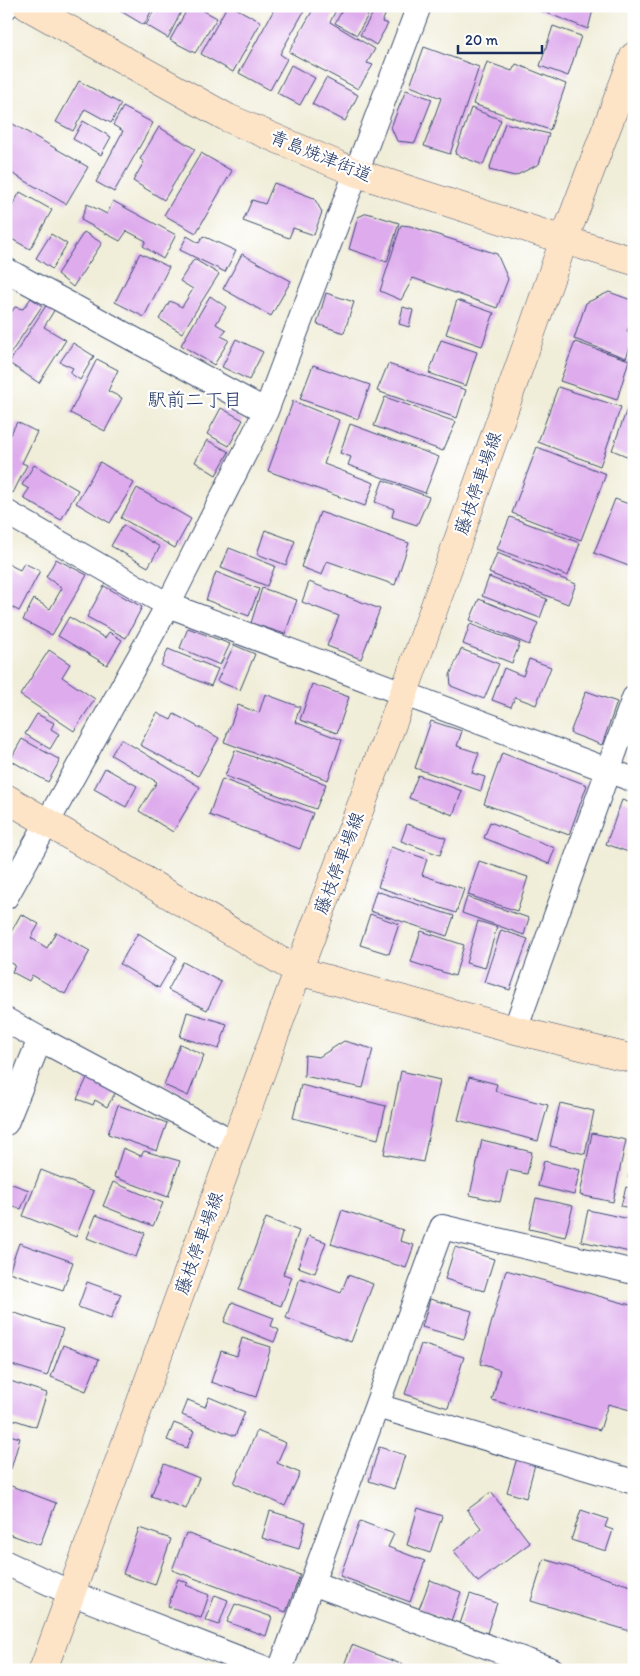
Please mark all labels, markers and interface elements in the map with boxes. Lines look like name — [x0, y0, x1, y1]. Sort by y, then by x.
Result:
scale bar — [458, 22, 541, 54]
text: 20 m — [465, 31, 499, 49]
street label: 青島焼津街道 — [267, 126, 375, 186]
district label: 駅前二丁目 — [147, 388, 243, 411]
street label: 藤枝停車場線 — [450, 428, 506, 538]
street label: 藤枝停車場線 — [309, 809, 369, 917]
street label: 藤枝停車場線 — [170, 1188, 228, 1298]

